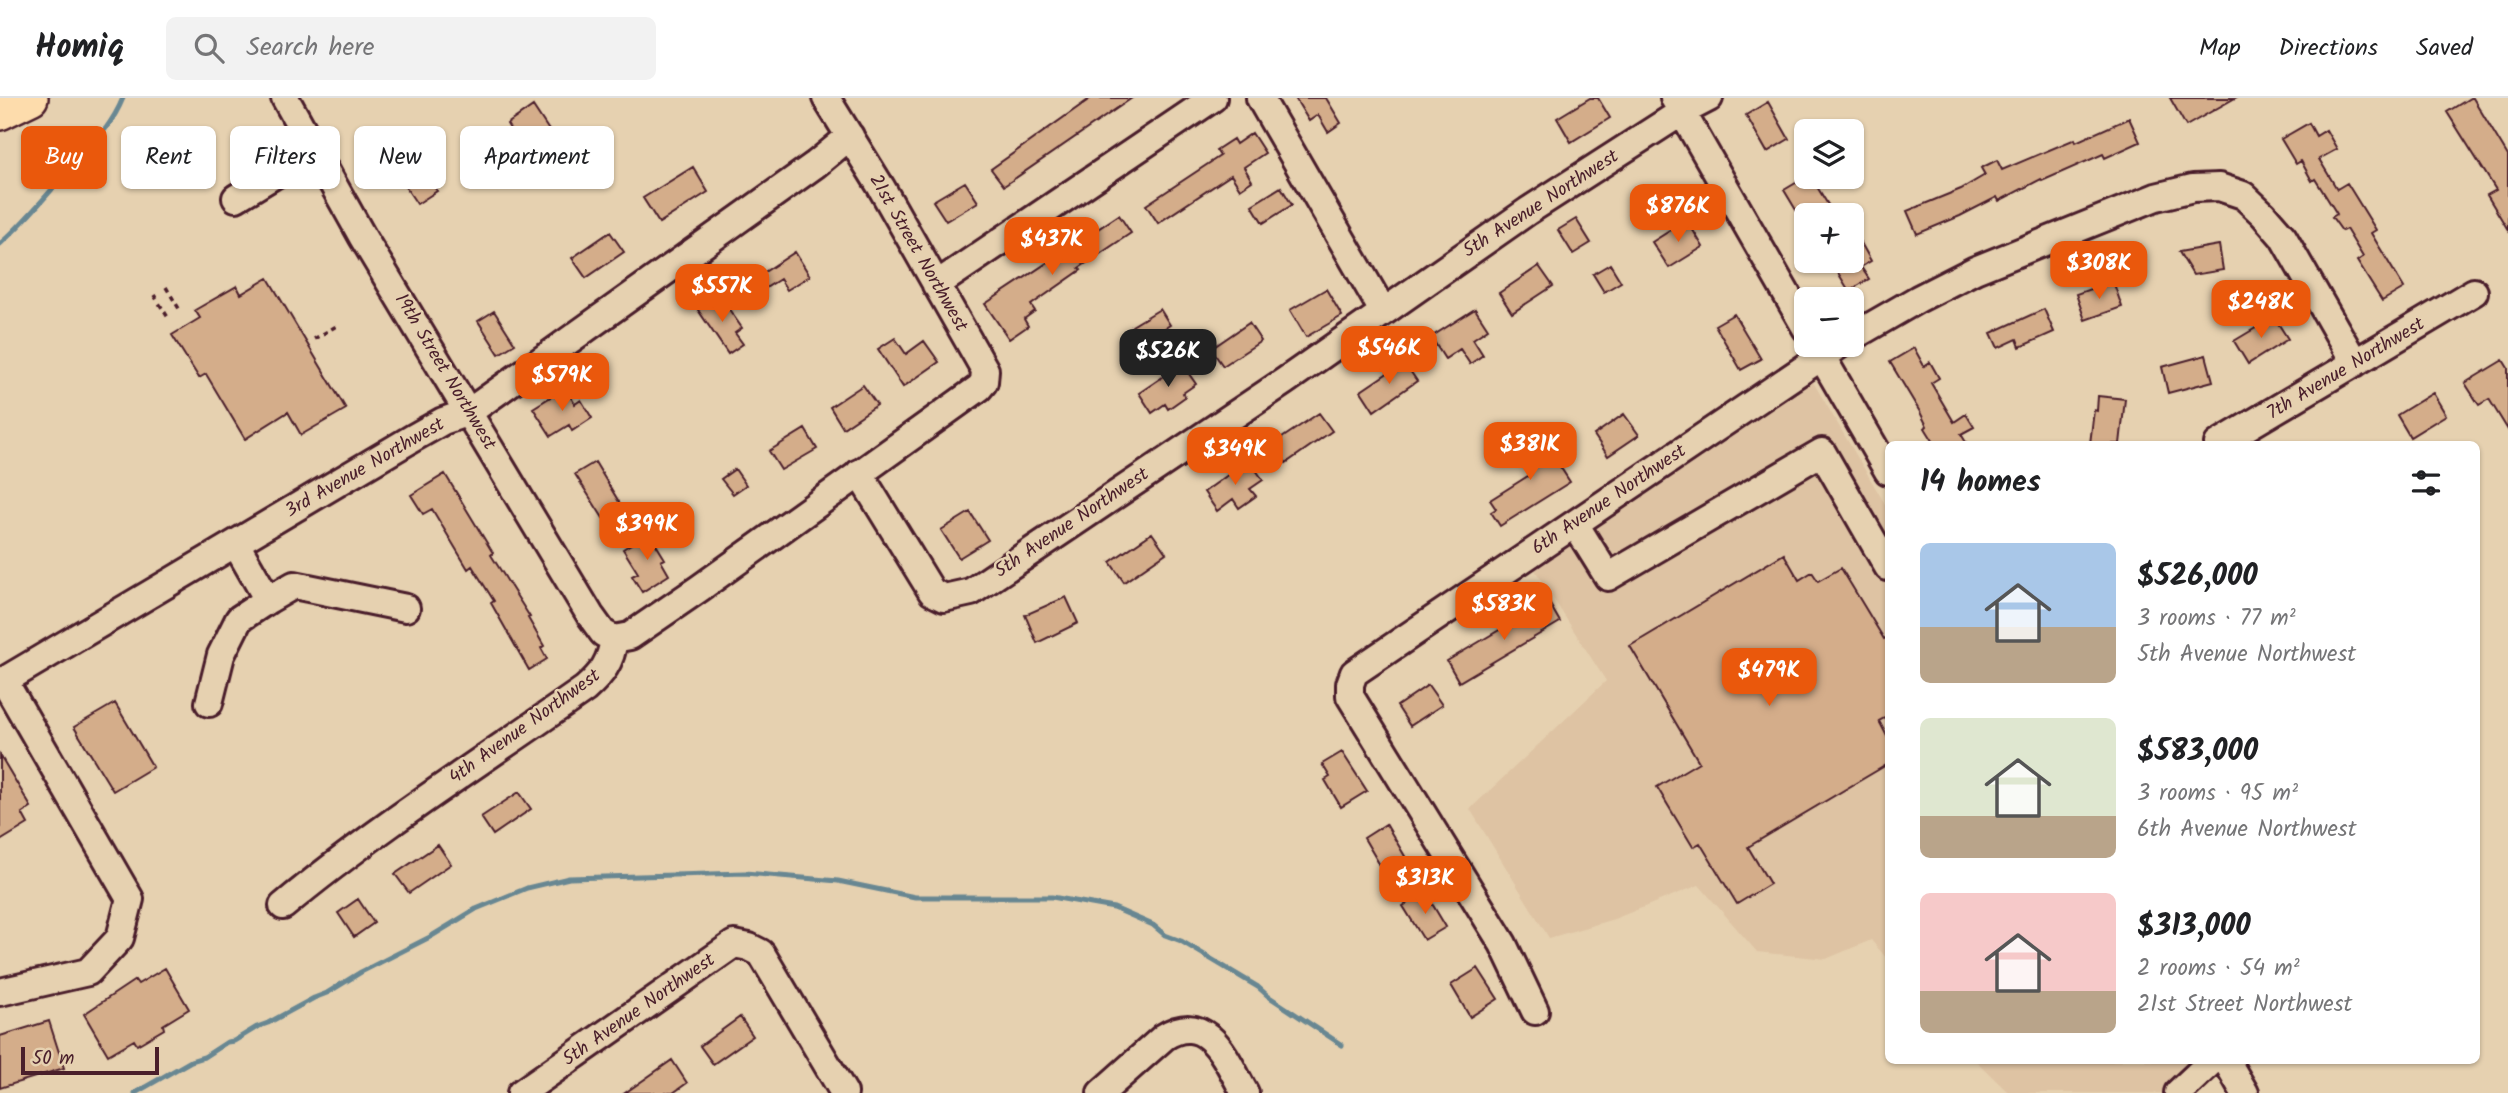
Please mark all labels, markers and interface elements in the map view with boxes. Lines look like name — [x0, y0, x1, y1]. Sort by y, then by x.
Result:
search box — [166, 17, 656, 80]
text: Homiq — [35, 22, 124, 75]
text: Search here — [246, 27, 374, 69]
icon: search — [190, 29, 228, 67]
text: Map — [2199, 29, 2241, 68]
text: Directions — [2279, 29, 2378, 68]
text: Saved — [2416, 29, 2473, 68]
map controls — [1794, 119, 1864, 357]
button: layers — [1794, 119, 1864, 189]
chip: Buy — [21, 126, 107, 189]
chip: Rent — [121, 126, 216, 189]
chip: Filters — [230, 126, 340, 189]
chip: New — [354, 126, 446, 189]
chip: Apartment — [460, 126, 614, 189]
street label: 5th Avenue Northwest — [1457, 142, 1626, 266]
street label: 21st Street Northwest — [861, 168, 976, 338]
pin: $876K — [1629, 184, 1727, 244]
text: $876K — [1646, 189, 1710, 225]
button: + — [1794, 203, 1864, 273]
pin: $437K — [1003, 218, 1101, 277]
text: $437K — [1020, 222, 1084, 258]
pin: $308K — [2050, 242, 2148, 301]
text: $308K — [2066, 246, 2132, 282]
pin: $557K — [673, 264, 771, 324]
text: $557K — [691, 269, 753, 305]
pin: $248K — [2212, 280, 2310, 340]
text: $248K — [2228, 285, 2294, 321]
button: − — [1794, 287, 1864, 357]
street label: 19th Street Northwest — [386, 288, 504, 457]
street label: 7th Avenue Northwest — [2261, 310, 2431, 428]
pin: $546K — [1340, 327, 1438, 386]
pin: $526K — [1119, 330, 1217, 389]
text: $546K — [1357, 331, 1421, 367]
text: $526K — [1136, 334, 1200, 370]
pin: $579K — [513, 354, 611, 413]
text: $579K — [531, 358, 593, 394]
street label: 3rd Avenue Northwest — [280, 410, 451, 526]
pin: $381K — [1481, 422, 1579, 482]
text: $381K — [1500, 427, 1560, 463]
pin: $349K — [1186, 428, 1284, 487]
text: $349K — [1203, 432, 1267, 468]
street label: 6th Avenue Northwest — [1525, 436, 1693, 563]
text: 14 homes — [1920, 459, 2041, 507]
street label: 5th Avenue Northwest — [989, 460, 1156, 586]
icon: filters — [2407, 464, 2445, 502]
pin: $399K — [598, 503, 696, 562]
text: $399K — [615, 507, 679, 543]
text: $526,000 — [2137, 553, 2258, 601]
icon: home — [1976, 571, 2060, 655]
pin: $583K — [1455, 582, 1553, 642]
text: $583K — [1471, 587, 1537, 623]
text: 3 rooms · 77 m² — [2137, 601, 2296, 637]
text: 5th Avenue Northwest — [2137, 637, 2356, 673]
pin: $479K — [1720, 648, 1818, 708]
text: $479K — [1738, 653, 1800, 689]
street label: 4th Avenue Northwest — [443, 661, 608, 792]
text: $583,000 — [2137, 728, 2258, 776]
icon: home — [1976, 746, 2060, 830]
text: 3 rooms · 95 m² — [2137, 776, 2298, 812]
text: 6th Avenue Northwest — [2137, 812, 2357, 848]
pin: $313K — [1376, 856, 1474, 916]
text: $313K — [1395, 861, 1455, 897]
text: $313,000 — [2137, 903, 2251, 951]
icon: home — [1976, 921, 2060, 1005]
street label: 5th Avenue Northwest — [556, 945, 722, 1074]
text: 2 rooms · 54 m² — [2137, 951, 2300, 987]
text: 21st Street Northwest — [2137, 987, 2352, 1023]
scale bar — [21, 1044, 159, 1076]
text: 50 m — [32, 1044, 74, 1074]

